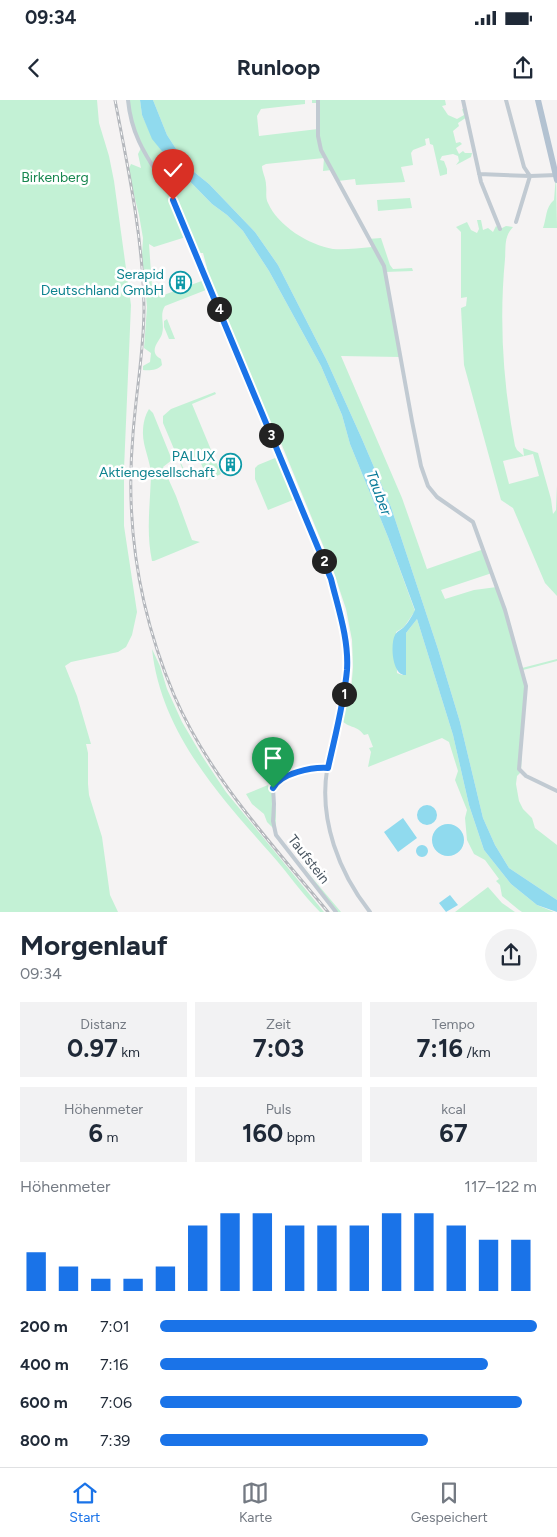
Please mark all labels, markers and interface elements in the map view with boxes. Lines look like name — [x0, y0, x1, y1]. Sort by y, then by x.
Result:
text: 09:34 — [25, 6, 77, 29]
icon: back — [20, 54, 48, 82]
text: Runloop — [237, 54, 320, 81]
icon: share — [509, 54, 537, 82]
pin — [152, 149, 194, 200]
icon: check — [159, 156, 187, 184]
park label: Birkenberg — [21, 169, 89, 186]
place label: Serapid Deutschland GmbH — [41, 266, 164, 299]
building icon: Serapid Deutschland GmbH — [168, 270, 192, 294]
pin: 4 — [206, 296, 232, 322]
text: 4 — [215, 301, 224, 318]
pin: 3 — [258, 422, 284, 448]
text: 3 — [268, 427, 275, 444]
place label: PALUX Aktiengesellschaft — [99, 448, 215, 481]
building icon: PALUX Aktiengesellschaft — [219, 452, 243, 476]
water label: Tauber — [362, 468, 396, 519]
pin: 2 — [312, 548, 336, 574]
text: 2 — [320, 553, 329, 570]
pin: 1 — [332, 682, 356, 706]
text: 1 — [342, 686, 347, 703]
pin — [252, 737, 294, 788]
icon: arrive — [259, 744, 287, 772]
street label: Taufstein — [284, 831, 333, 887]
text: Morgenlauf — [20, 928, 168, 962]
button: share — [485, 929, 537, 981]
text: 09:34 — [20, 964, 62, 983]
text: Distanz — [80, 1016, 127, 1033]
text: Zeit — [266, 1016, 291, 1033]
text: Tempo — [432, 1016, 475, 1033]
text: 0.97 — [67, 1033, 118, 1063]
text: 7:03 — [253, 1033, 304, 1063]
text: 7:16 — [416, 1033, 463, 1063]
text: km — [118, 1044, 140, 1061]
text: /km — [463, 1044, 491, 1061]
text: Höhenmeter — [64, 1101, 143, 1118]
text: Puls — [266, 1101, 291, 1118]
text: kcal — [441, 1101, 466, 1118]
text: 6 — [89, 1118, 103, 1148]
text: 160 — [242, 1118, 283, 1148]
text: 67 — [439, 1118, 468, 1148]
text: m — [103, 1129, 118, 1146]
text: bpm — [283, 1129, 315, 1146]
text: Höhenmeter — [20, 1177, 110, 1196]
text: 117–122 m — [464, 1177, 537, 1196]
text: 200 m — [20, 1317, 68, 1336]
text: 7:01 — [100, 1317, 130, 1336]
text: 400 m — [20, 1355, 69, 1374]
text: 7:16 — [100, 1355, 128, 1374]
text: 600 m — [20, 1393, 68, 1412]
text: 7:06 — [100, 1393, 132, 1412]
text: 800 m — [20, 1431, 68, 1450]
text: 7:39 — [100, 1431, 130, 1450]
tab: Start — [69, 1479, 100, 1526]
tab: Karte — [239, 1479, 272, 1526]
tab: Gespeichert — [411, 1479, 488, 1526]

